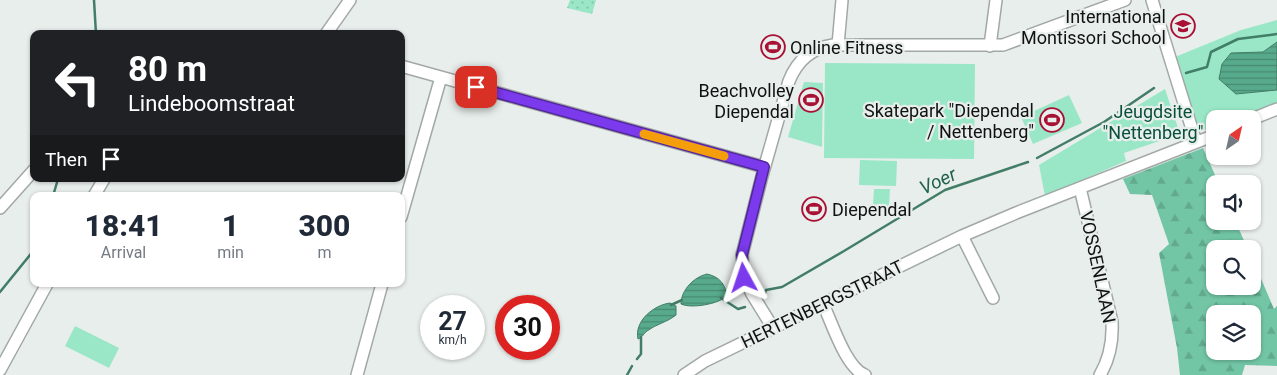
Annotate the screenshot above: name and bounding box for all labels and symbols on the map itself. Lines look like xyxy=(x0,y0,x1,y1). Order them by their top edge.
place label: International Montissori School xyxy=(1021,6,1166,48)
school or university icon: International Montissori School xyxy=(1170,13,1196,39)
sports icon: Online Fitness xyxy=(760,34,786,60)
place label: Online Fitness xyxy=(790,37,903,58)
pin xyxy=(455,66,497,108)
place label: Beachvolley Diependal xyxy=(699,80,794,122)
sports icon: Beachvolley Diependal xyxy=(798,87,824,113)
place label: Skatepark "Diependal / Nettenberg" xyxy=(864,100,1034,142)
park label: Jeugdsite "Nettenberg" xyxy=(1103,101,1203,143)
sports icon: Skatepark "Diependal / Nettenberg" xyxy=(1039,107,1065,133)
north arrow xyxy=(1206,110,1261,165)
water label: Voer xyxy=(916,162,961,199)
sports icon: Diependal xyxy=(801,196,827,222)
place label: Diependal xyxy=(832,199,912,220)
street label: VOSSENLAAN xyxy=(1076,209,1120,325)
position arrow xyxy=(717,251,769,303)
street label: HERTENBERGSTRAAT xyxy=(738,256,907,352)
speed limit sign: 30 xyxy=(495,295,560,360)

